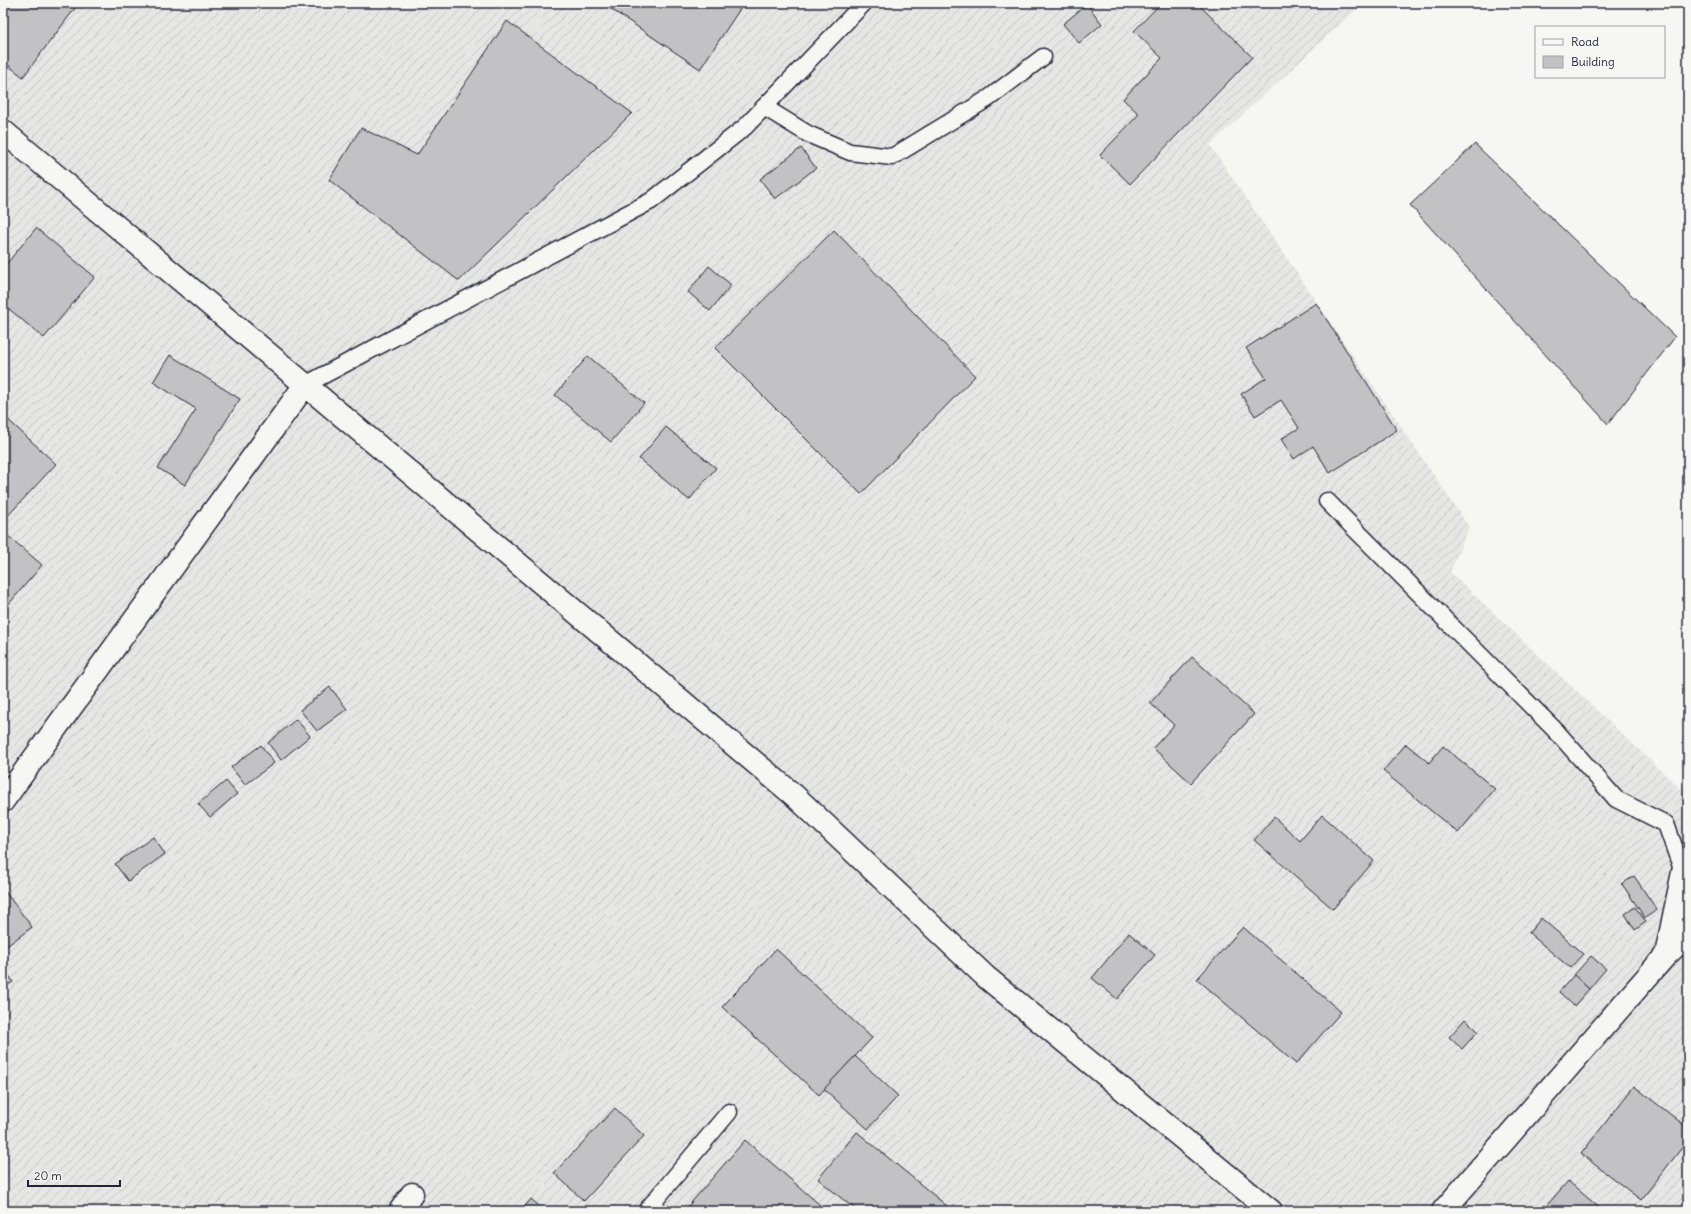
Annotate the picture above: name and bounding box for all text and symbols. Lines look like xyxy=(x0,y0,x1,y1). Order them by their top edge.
legend xyxy=(1535,26,1665,78)
text: Road xyxy=(1571,34,1599,49)
text: Building xyxy=(1571,54,1615,69)
scale bar xyxy=(28,1162,120,1188)
text: 20 m xyxy=(34,1168,62,1183)

